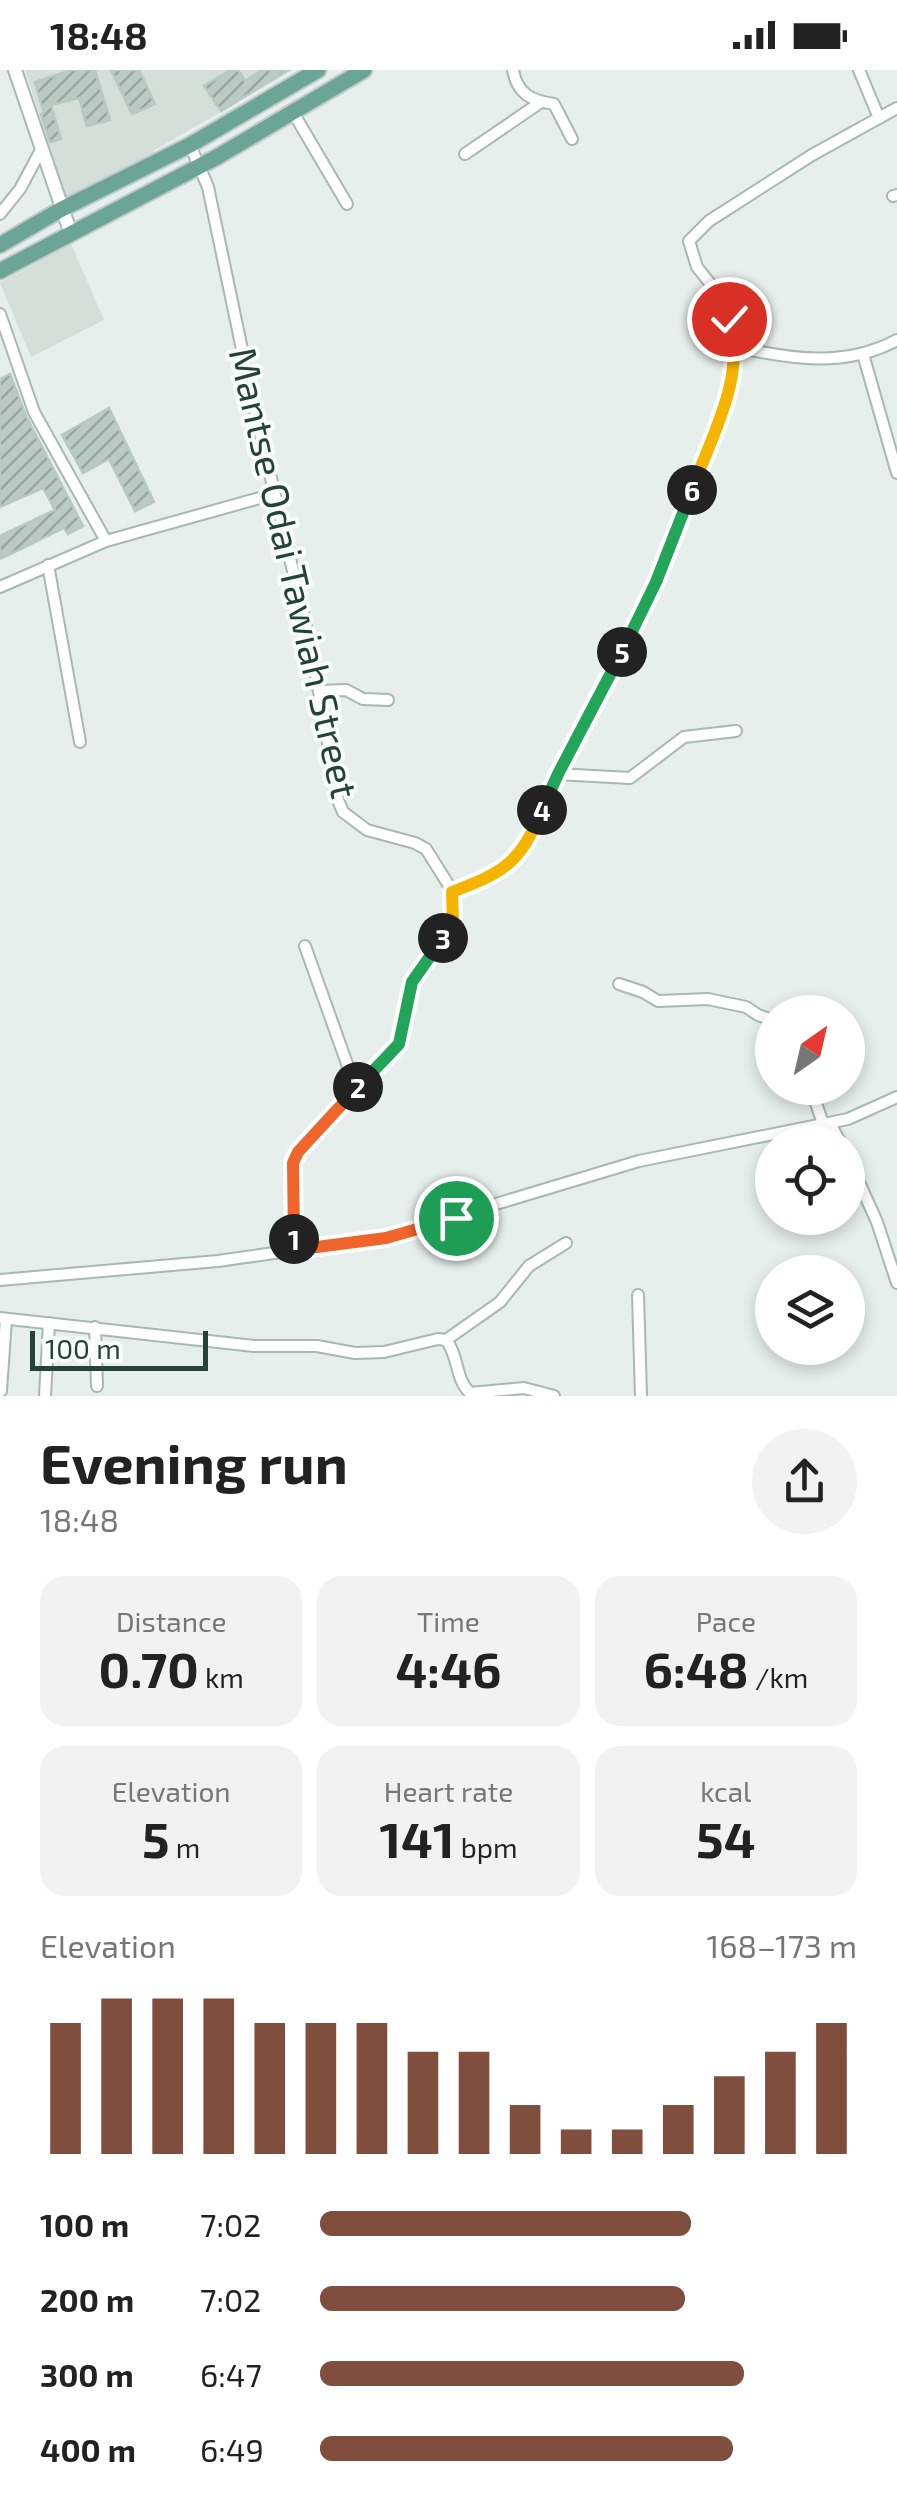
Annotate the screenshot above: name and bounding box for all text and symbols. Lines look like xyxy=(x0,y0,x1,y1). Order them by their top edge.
text: 18:48 xyxy=(50,12,148,58)
pin xyxy=(687,277,772,362)
icon: check xyxy=(702,292,757,347)
street label: Mantse Odai Tawiah Street xyxy=(221,343,369,802)
pin: 6 xyxy=(667,465,717,515)
text: 6 xyxy=(684,473,700,507)
pin: 5 xyxy=(597,627,647,677)
text: 5 xyxy=(614,635,630,669)
pin: 4 xyxy=(517,785,567,835)
text: 4 xyxy=(533,793,551,827)
pin: 3 xyxy=(418,913,468,963)
text: 3 xyxy=(435,921,451,955)
north arrow xyxy=(755,995,865,1105)
map controls xyxy=(755,995,865,1365)
pin: 2 xyxy=(333,1062,383,1112)
text: 2 xyxy=(350,1070,366,1104)
button: locate xyxy=(755,1125,865,1235)
pin xyxy=(414,1176,499,1261)
icon: arrive xyxy=(429,1191,484,1246)
pin: 1 xyxy=(269,1214,319,1264)
text: 1 xyxy=(288,1222,300,1256)
button: layers xyxy=(755,1255,865,1365)
scale bar xyxy=(30,1326,208,1370)
text: 100 m xyxy=(45,1331,121,1365)
text: Evening run xyxy=(40,1429,348,1495)
button: share xyxy=(752,1429,857,1534)
text: 18:48 xyxy=(40,1500,119,1538)
text: Distance xyxy=(116,1604,226,1638)
text: Time xyxy=(417,1604,480,1638)
text: Pace xyxy=(696,1604,756,1638)
text: 0.70 xyxy=(99,1638,199,1698)
text: 4:46 xyxy=(395,1638,502,1698)
text: 6:48 xyxy=(643,1638,749,1698)
text: km xyxy=(199,1660,244,1694)
text: /km xyxy=(749,1660,808,1694)
text: Elevation xyxy=(112,1774,231,1808)
text: Heart rate xyxy=(384,1774,513,1808)
text: kcal xyxy=(700,1774,751,1808)
text: 5 xyxy=(142,1808,170,1868)
text: 141 xyxy=(379,1808,455,1868)
text: 54 xyxy=(696,1808,756,1868)
text: m xyxy=(170,1830,200,1864)
text: bpm xyxy=(455,1830,518,1864)
text: Elevation xyxy=(40,1926,176,1964)
text: 168–173 m xyxy=(707,1926,857,1964)
text: 100 m xyxy=(40,2205,129,2243)
text: 7:02 xyxy=(200,2205,261,2243)
text: 200 m xyxy=(40,2280,134,2318)
text: 7:02 xyxy=(200,2280,261,2318)
text: 300 m xyxy=(40,2355,134,2393)
text: 6:47 xyxy=(200,2355,262,2393)
text: 400 m xyxy=(40,2430,136,2468)
text: 6:49 xyxy=(200,2430,264,2468)

